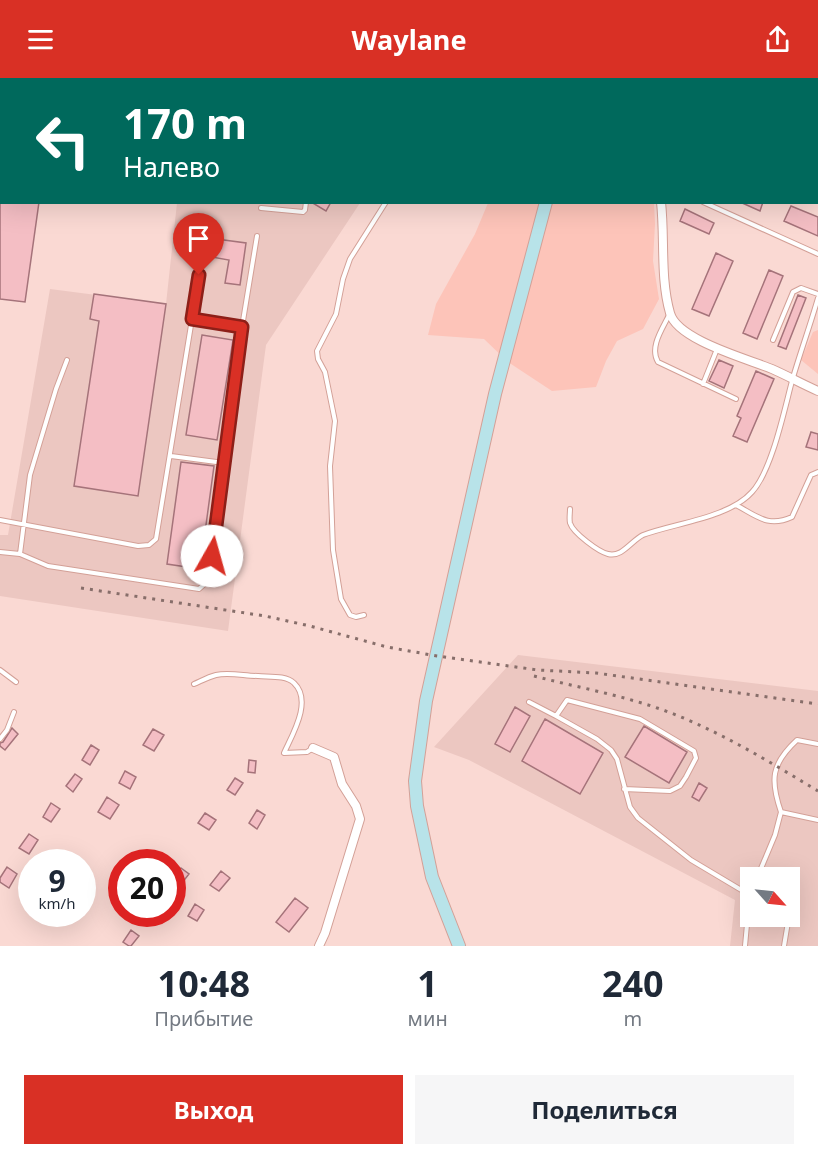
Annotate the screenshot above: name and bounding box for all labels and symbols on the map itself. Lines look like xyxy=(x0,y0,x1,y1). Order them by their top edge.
pin xyxy=(173,213,224,275)
position arrow xyxy=(180,524,244,588)
speed limit sign: 20 xyxy=(108,849,186,927)
north arrow xyxy=(740,867,800,927)

